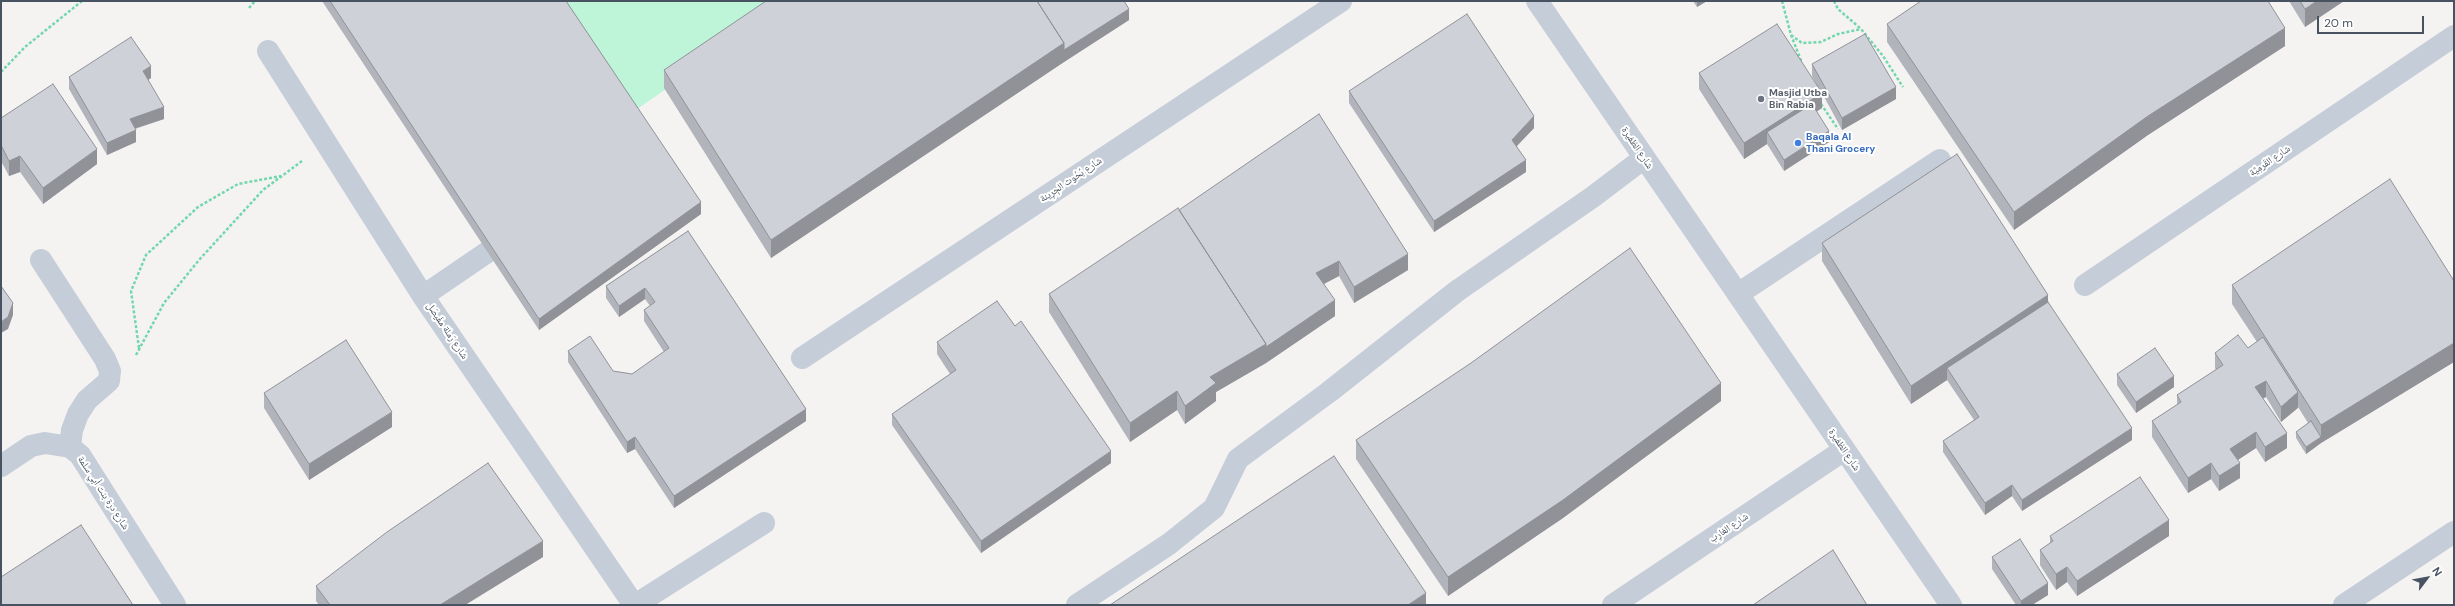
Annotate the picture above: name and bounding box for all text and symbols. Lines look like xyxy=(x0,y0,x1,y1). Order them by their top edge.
scale bar xyxy=(2319,8,2426,34)
text: 20 m xyxy=(2324,15,2353,31)
place label: Masjid Utba Bin Rabia xyxy=(1769,87,1827,110)
marker: Masjid Utba Bin Rabia xyxy=(1756,94,1766,104)
street label: شارع الظفيرة xyxy=(1619,125,1655,171)
place label: Baqala Al Thani Grocery xyxy=(1806,131,1875,154)
marker: Baqala Al Thani Grocery xyxy=(1793,138,1803,148)
street label: شارع القَرمِيَّة xyxy=(2247,143,2293,179)
street label: شارع بُحُوث الجِرِينة xyxy=(1038,155,1104,205)
street label: شارع رَملة مفَيصَل xyxy=(424,301,470,361)
street label: شارع الظفيرة xyxy=(1826,427,1862,473)
street label: شارع درة بنت أبي سلمة xyxy=(75,454,131,532)
street label: شارع الغارِب xyxy=(1707,511,1751,545)
north arrow xyxy=(2407,558,2447,598)
text: N xyxy=(2429,565,2445,579)

